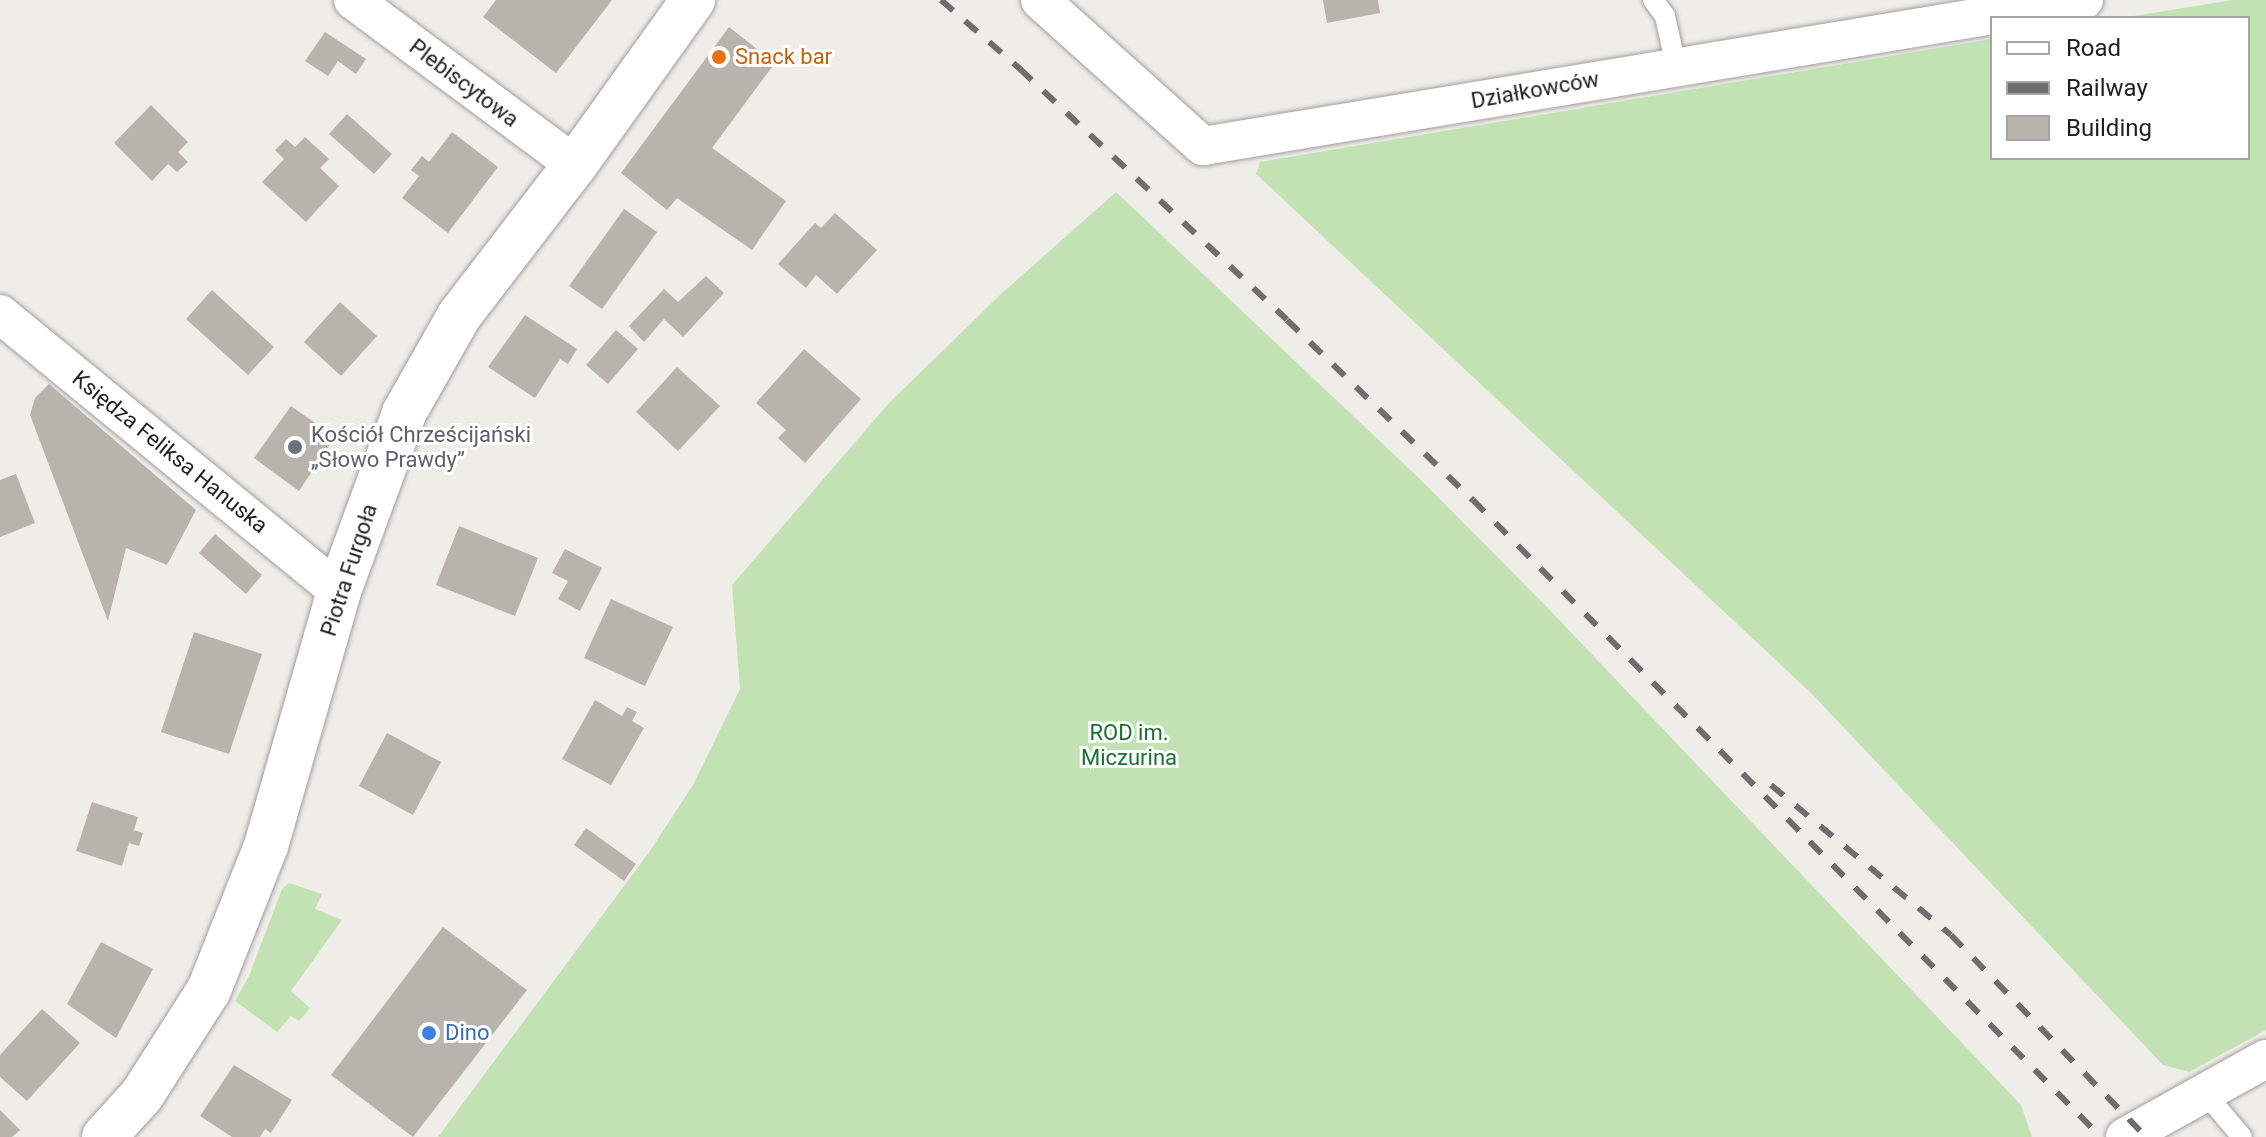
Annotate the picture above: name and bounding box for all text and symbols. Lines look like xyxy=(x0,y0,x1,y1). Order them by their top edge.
legend xyxy=(1990,16,2250,160)
street label: Plebiscytowa xyxy=(404,33,524,133)
text: Road xyxy=(2066,34,2121,62)
place label: Snack bar xyxy=(735,44,832,70)
marker: Snack bar xyxy=(710,48,728,66)
street label: Działkowców xyxy=(1469,66,1601,114)
text: Railway xyxy=(2066,74,2148,102)
text: Building xyxy=(2066,114,2152,142)
street label: Księdza Feliksa Hanuska xyxy=(67,365,273,539)
place label: Kościół Chrześcijański „Słowo Prawdy” xyxy=(311,421,531,472)
marker: Kościół Chrześcijański „Słowo Prawdy” xyxy=(286,438,304,456)
street label: Piotra Furgoła xyxy=(315,501,383,639)
park label: ROD im. Miczurina xyxy=(1081,719,1177,770)
place label: Dino xyxy=(445,1020,489,1046)
marker: Dino xyxy=(420,1024,438,1042)

